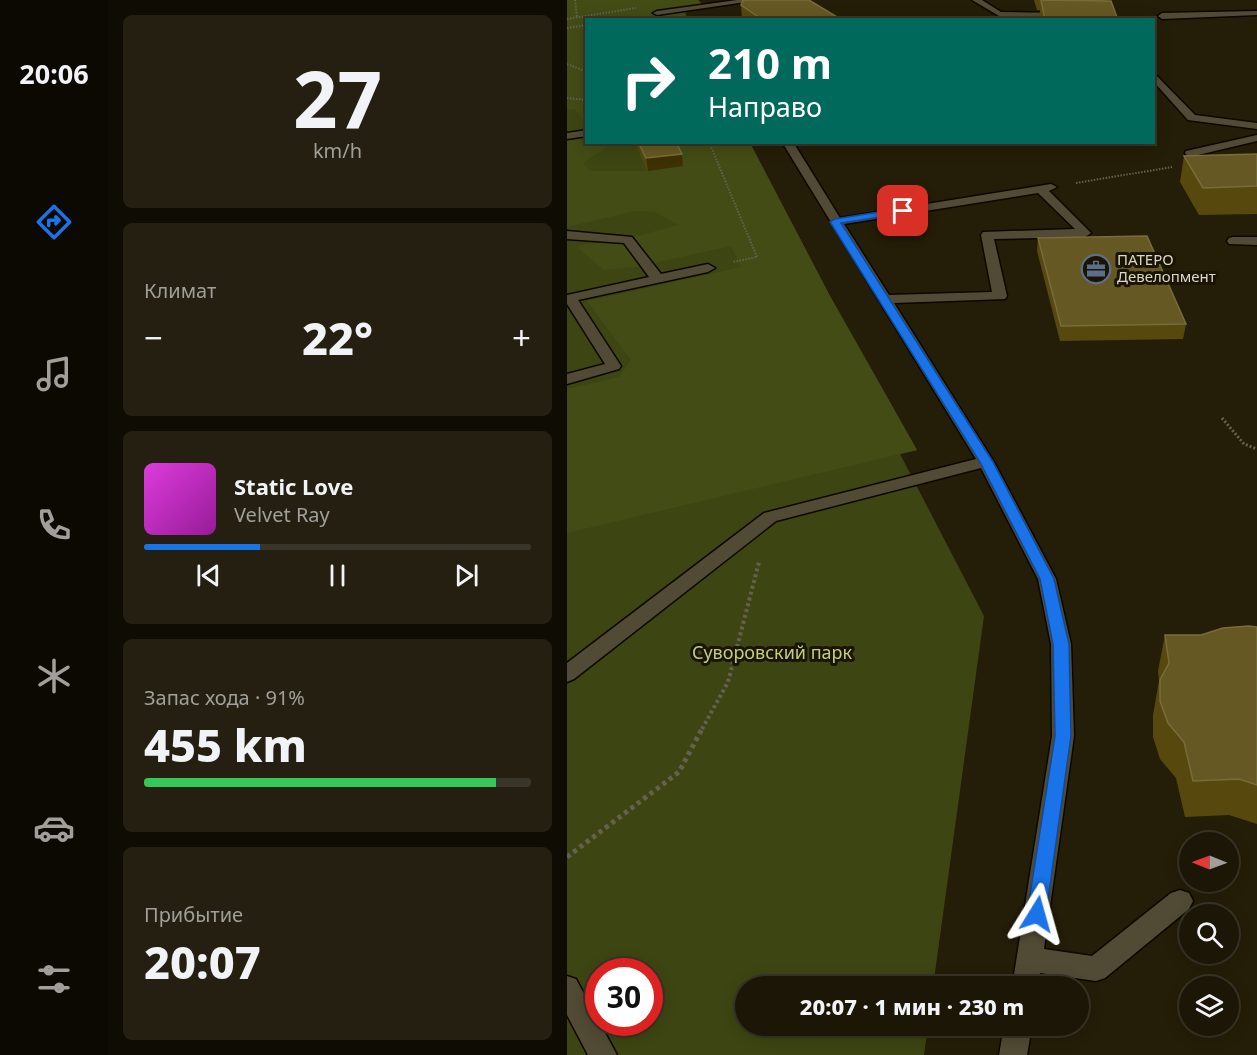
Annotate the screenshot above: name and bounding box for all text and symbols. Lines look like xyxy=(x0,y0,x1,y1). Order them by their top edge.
text: 210 m xyxy=(708,34,832,91)
icon: right xyxy=(609,42,687,120)
text: 27 xyxy=(293,45,382,151)
text: 20:06 xyxy=(19,55,89,92)
text: Направо xyxy=(708,88,822,125)
text: km/h xyxy=(313,137,362,164)
pin xyxy=(877,185,928,236)
icon: arrive xyxy=(886,194,919,227)
icon: directions xyxy=(33,201,75,243)
place label: ПАТЕРО Девелопмент xyxy=(1117,249,1216,286)
office icon: ПАТЕРО Девелопмент xyxy=(1080,253,1112,285)
text: Климат xyxy=(144,277,216,304)
text: 22° xyxy=(302,307,373,368)
text: − xyxy=(144,315,163,360)
text: + xyxy=(512,315,531,360)
icon: music xyxy=(33,353,75,395)
text: Static Love xyxy=(234,471,353,501)
text: Velvet Ray xyxy=(234,501,330,528)
icon: phone xyxy=(33,504,75,546)
icon: previous xyxy=(192,559,225,592)
icon: pause xyxy=(321,559,354,592)
icon: next xyxy=(450,559,483,592)
park label: Суворовский парк xyxy=(692,640,853,664)
icon: climate xyxy=(33,655,75,697)
text: Запас хода · 91% xyxy=(144,684,305,711)
text: 455 km xyxy=(144,714,307,775)
icon: car xyxy=(33,807,75,849)
north arrow xyxy=(1179,832,1239,892)
map controls xyxy=(1179,832,1239,1036)
position arrow xyxy=(1005,882,1069,946)
text: Прибытие xyxy=(144,901,243,928)
button: search xyxy=(1179,904,1239,964)
text: 20:07 xyxy=(144,931,261,992)
icon: filters xyxy=(33,958,75,1000)
speed limit sign: 30 xyxy=(585,958,663,1036)
button: layers xyxy=(1179,976,1239,1036)
text: 20:07 · 1 мин · 230 m xyxy=(800,991,1024,1021)

